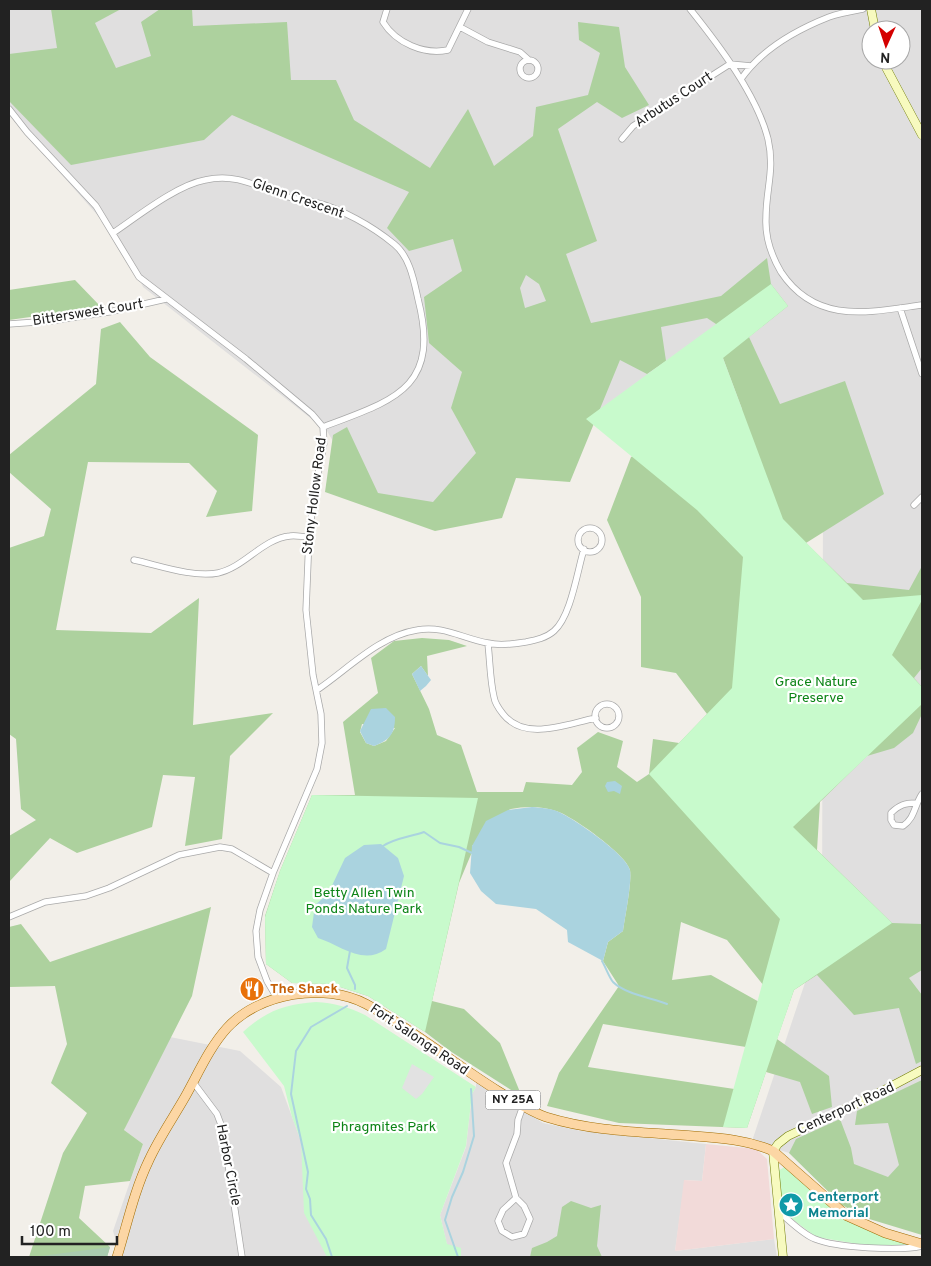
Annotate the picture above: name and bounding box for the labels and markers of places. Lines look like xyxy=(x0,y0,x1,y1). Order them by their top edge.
restaurant icon: The Shack xyxy=(239,976,265,1002)
place label: The Shack xyxy=(270,981,338,998)
place label: Centerport Memorial xyxy=(808,1189,879,1222)
place icon: Centerport Memorial xyxy=(778,1192,804,1218)

